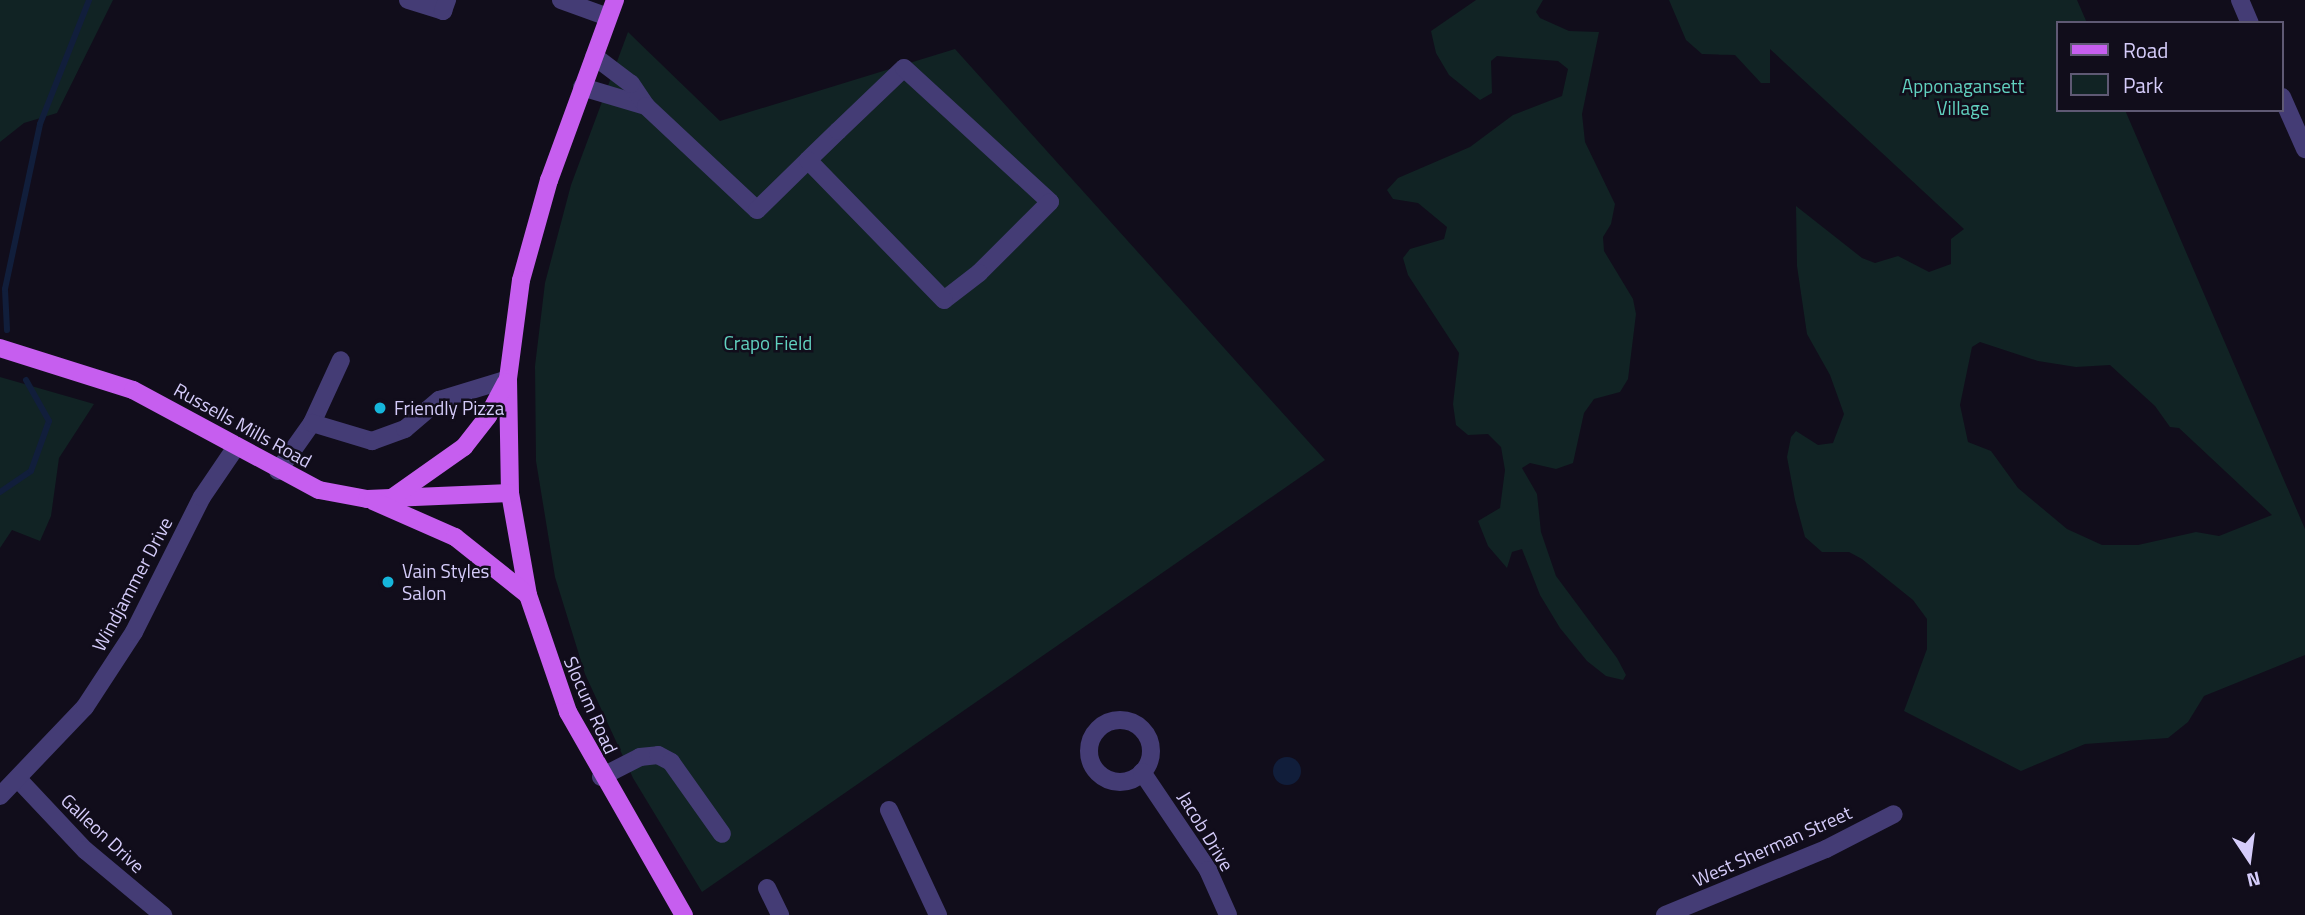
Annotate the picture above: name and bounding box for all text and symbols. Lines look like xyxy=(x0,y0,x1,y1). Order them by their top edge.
legend xyxy=(2056,21,2284,112)
text: Road xyxy=(2123,34,2168,66)
text: Park xyxy=(2123,69,2163,101)
park label: Apponagansett Village xyxy=(1902,75,2024,119)
park label: Crapo Field xyxy=(724,332,812,354)
street label: Russells Mills Road xyxy=(170,378,316,472)
place label: Friendly Pizza xyxy=(394,397,504,419)
marker: Friendly Pizza xyxy=(372,400,388,416)
street label: Windjammer Drive xyxy=(87,513,177,655)
place label: Vain Styles Salon xyxy=(402,560,489,604)
marker: Vain Styles Salon xyxy=(380,574,396,590)
street label: Slocum Road xyxy=(559,653,623,757)
street label: Jacob Drive xyxy=(1173,787,1239,875)
street label: Galleon Drive xyxy=(57,789,149,877)
street label: West Sherman Street xyxy=(1689,801,1855,891)
north arrow xyxy=(2214,824,2284,894)
text: N xyxy=(2244,864,2264,896)

